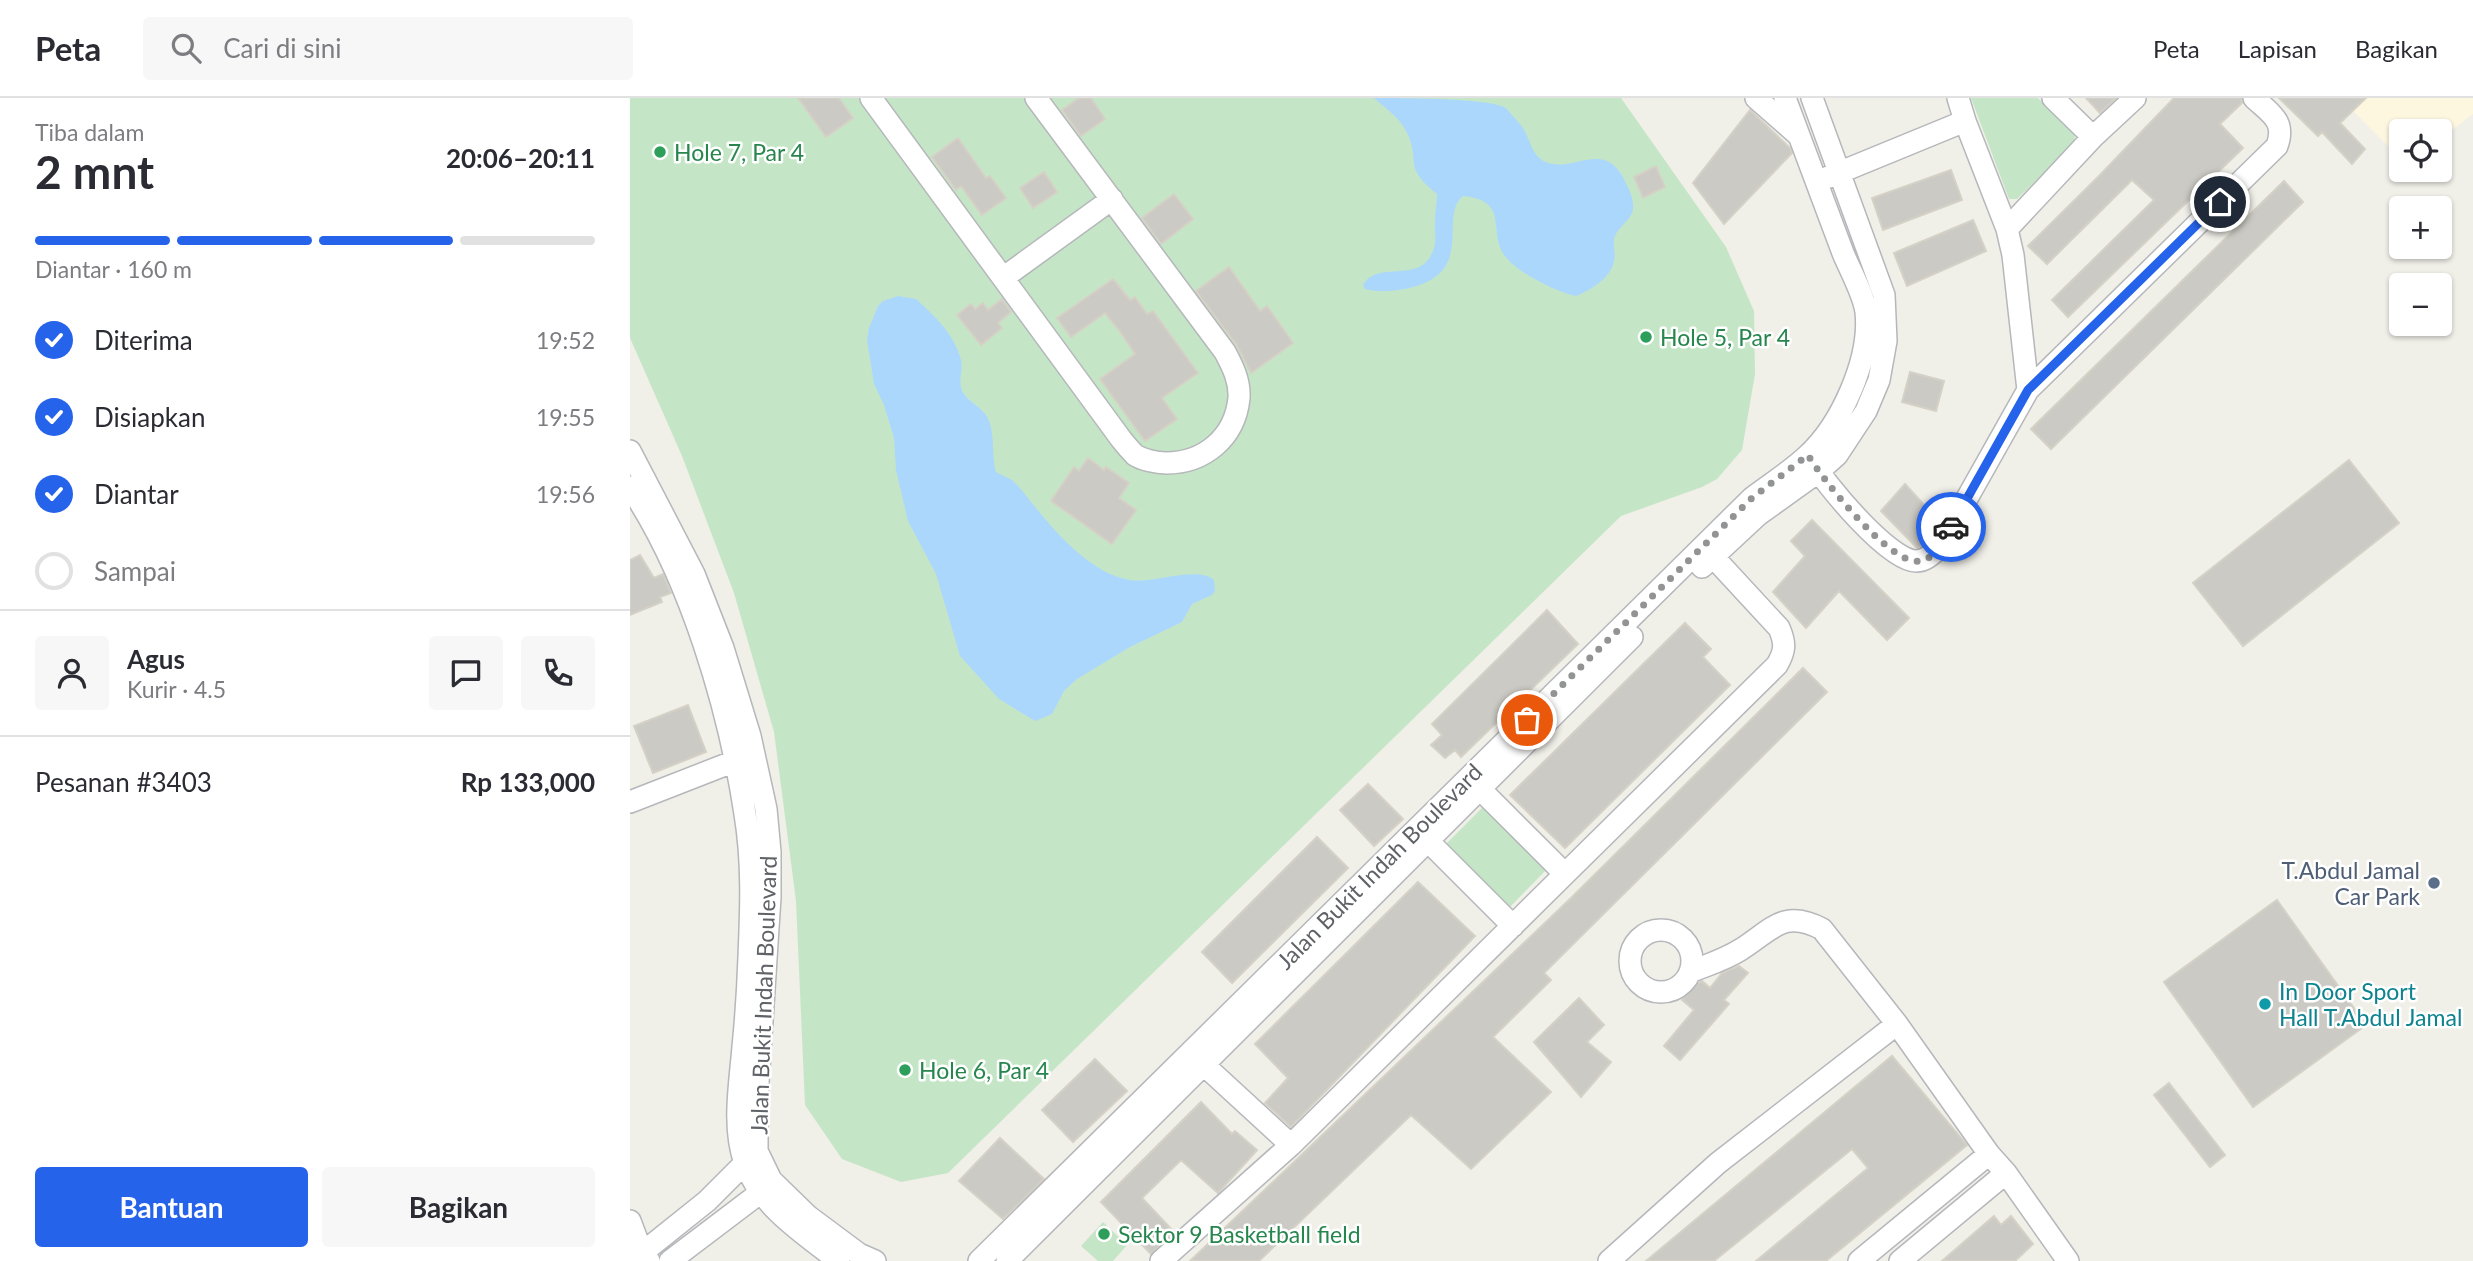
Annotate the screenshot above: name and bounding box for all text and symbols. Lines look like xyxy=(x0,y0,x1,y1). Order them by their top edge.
search box xyxy=(143,17,633,80)
text: Peta xyxy=(35,28,101,68)
icon: search xyxy=(167,29,205,67)
text: Cari di sini xyxy=(223,32,342,64)
text: Peta xyxy=(2153,34,2200,63)
text: Lapisan xyxy=(2238,34,2317,63)
text: Bagikan xyxy=(2355,34,2438,63)
text: Tiba dalam xyxy=(35,118,144,146)
map controls xyxy=(2389,119,2452,336)
button: locate xyxy=(2389,119,2452,182)
place label: Hole 7, Par 4 xyxy=(674,138,804,166)
text: 20:06–20:11 xyxy=(446,142,595,174)
text: 2 mnt xyxy=(35,144,154,199)
marker: Hole 7, Par 4 xyxy=(652,144,668,160)
pin xyxy=(2190,172,2250,232)
icon: home xyxy=(2201,183,2239,221)
button: + xyxy=(2389,196,2452,259)
text: Diantar · 160 m xyxy=(35,255,192,283)
button: − xyxy=(2389,273,2452,336)
icon: check xyxy=(35,321,73,359)
place label: Hole 5, Par 4 xyxy=(1660,323,1790,351)
text: Diterima xyxy=(94,324,193,356)
text: 19:52 xyxy=(536,326,595,354)
marker: Hole 5, Par 4 xyxy=(1638,329,1654,345)
icon: check xyxy=(35,398,73,436)
text: Disiapkan xyxy=(94,401,205,433)
text: 19:55 xyxy=(536,403,595,431)
icon: check xyxy=(35,475,73,513)
text: Diantar xyxy=(94,478,179,510)
text: 19:56 xyxy=(536,480,595,508)
courier xyxy=(1916,492,1986,562)
icon: car xyxy=(1932,508,1970,546)
text: Sampai xyxy=(94,555,176,587)
button: person xyxy=(35,636,109,710)
button: chat xyxy=(429,636,503,710)
button: phone xyxy=(521,636,595,710)
text: Agus xyxy=(127,643,185,675)
text: Kurir · 4.5 xyxy=(127,675,226,703)
pin xyxy=(1497,690,1557,750)
icon: bag xyxy=(1508,701,1546,739)
street label: Jalan Bukit Indah Boulevard xyxy=(1270,757,1488,975)
text: Pesanan #3403 xyxy=(35,766,212,798)
text: Rp 133,000 xyxy=(461,766,595,798)
street label: Jalan Bukit Indah Boulevard xyxy=(744,855,782,1135)
place label: T.Abdul Jamal Car Park xyxy=(2281,856,2420,910)
marker: T.Abdul Jamal Car Park xyxy=(2426,875,2442,891)
place label: In Door Sport Hall T.Abdul Jamal xyxy=(2279,977,2462,1031)
marker: In Door Sport Hall T.Abdul Jamal xyxy=(2257,996,2273,1012)
place label: Hole 6, Par 4 xyxy=(919,1056,1049,1084)
marker: Hole 6, Par 4 xyxy=(897,1062,913,1078)
button: Bantuan xyxy=(35,1167,308,1247)
button: Bagikan xyxy=(322,1167,595,1247)
place label: Sektor 9 Basketball field xyxy=(1118,1220,1361,1248)
marker: Sektor 9 Basketball field xyxy=(1096,1226,1112,1242)

